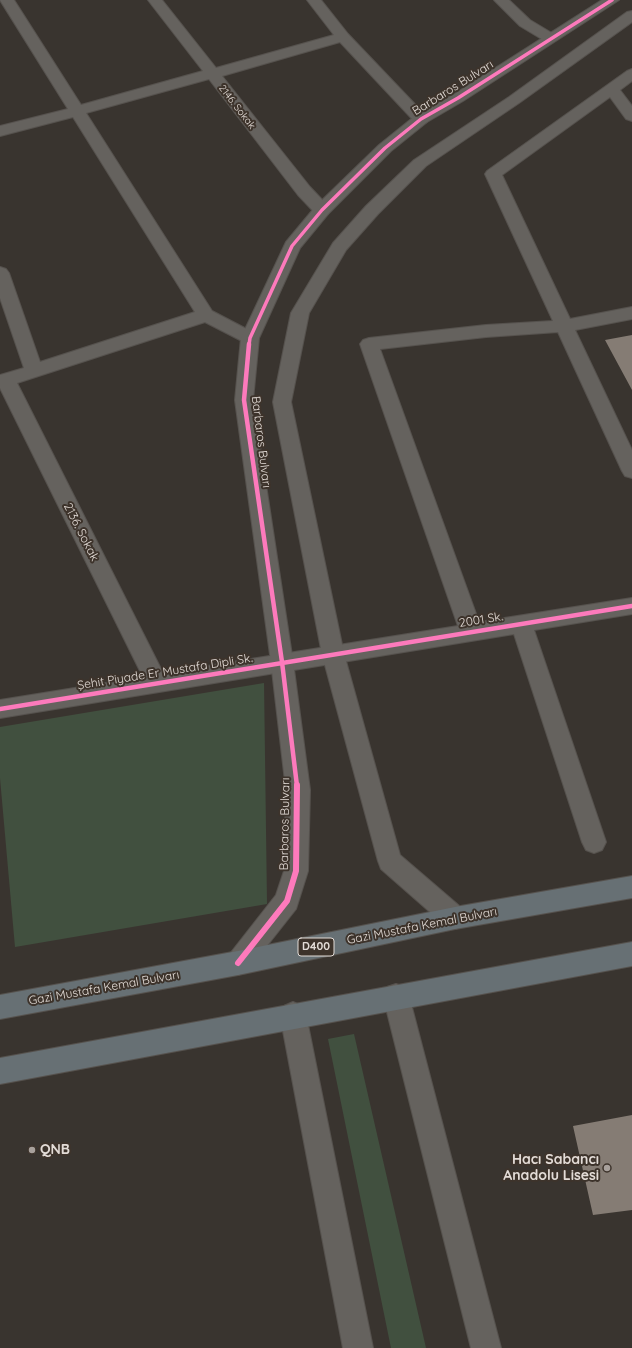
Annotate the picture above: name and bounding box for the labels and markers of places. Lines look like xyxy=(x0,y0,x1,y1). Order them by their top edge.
place label: QNB xyxy=(40,1142,70,1158)
marker: QNB xyxy=(27,1145,37,1155)
place label: Hacı Sabancı Anadolu Lisesi xyxy=(503,1152,599,1184)
marker: Hacı Sabancı Anadolu Lisesi xyxy=(602,1163,612,1173)

